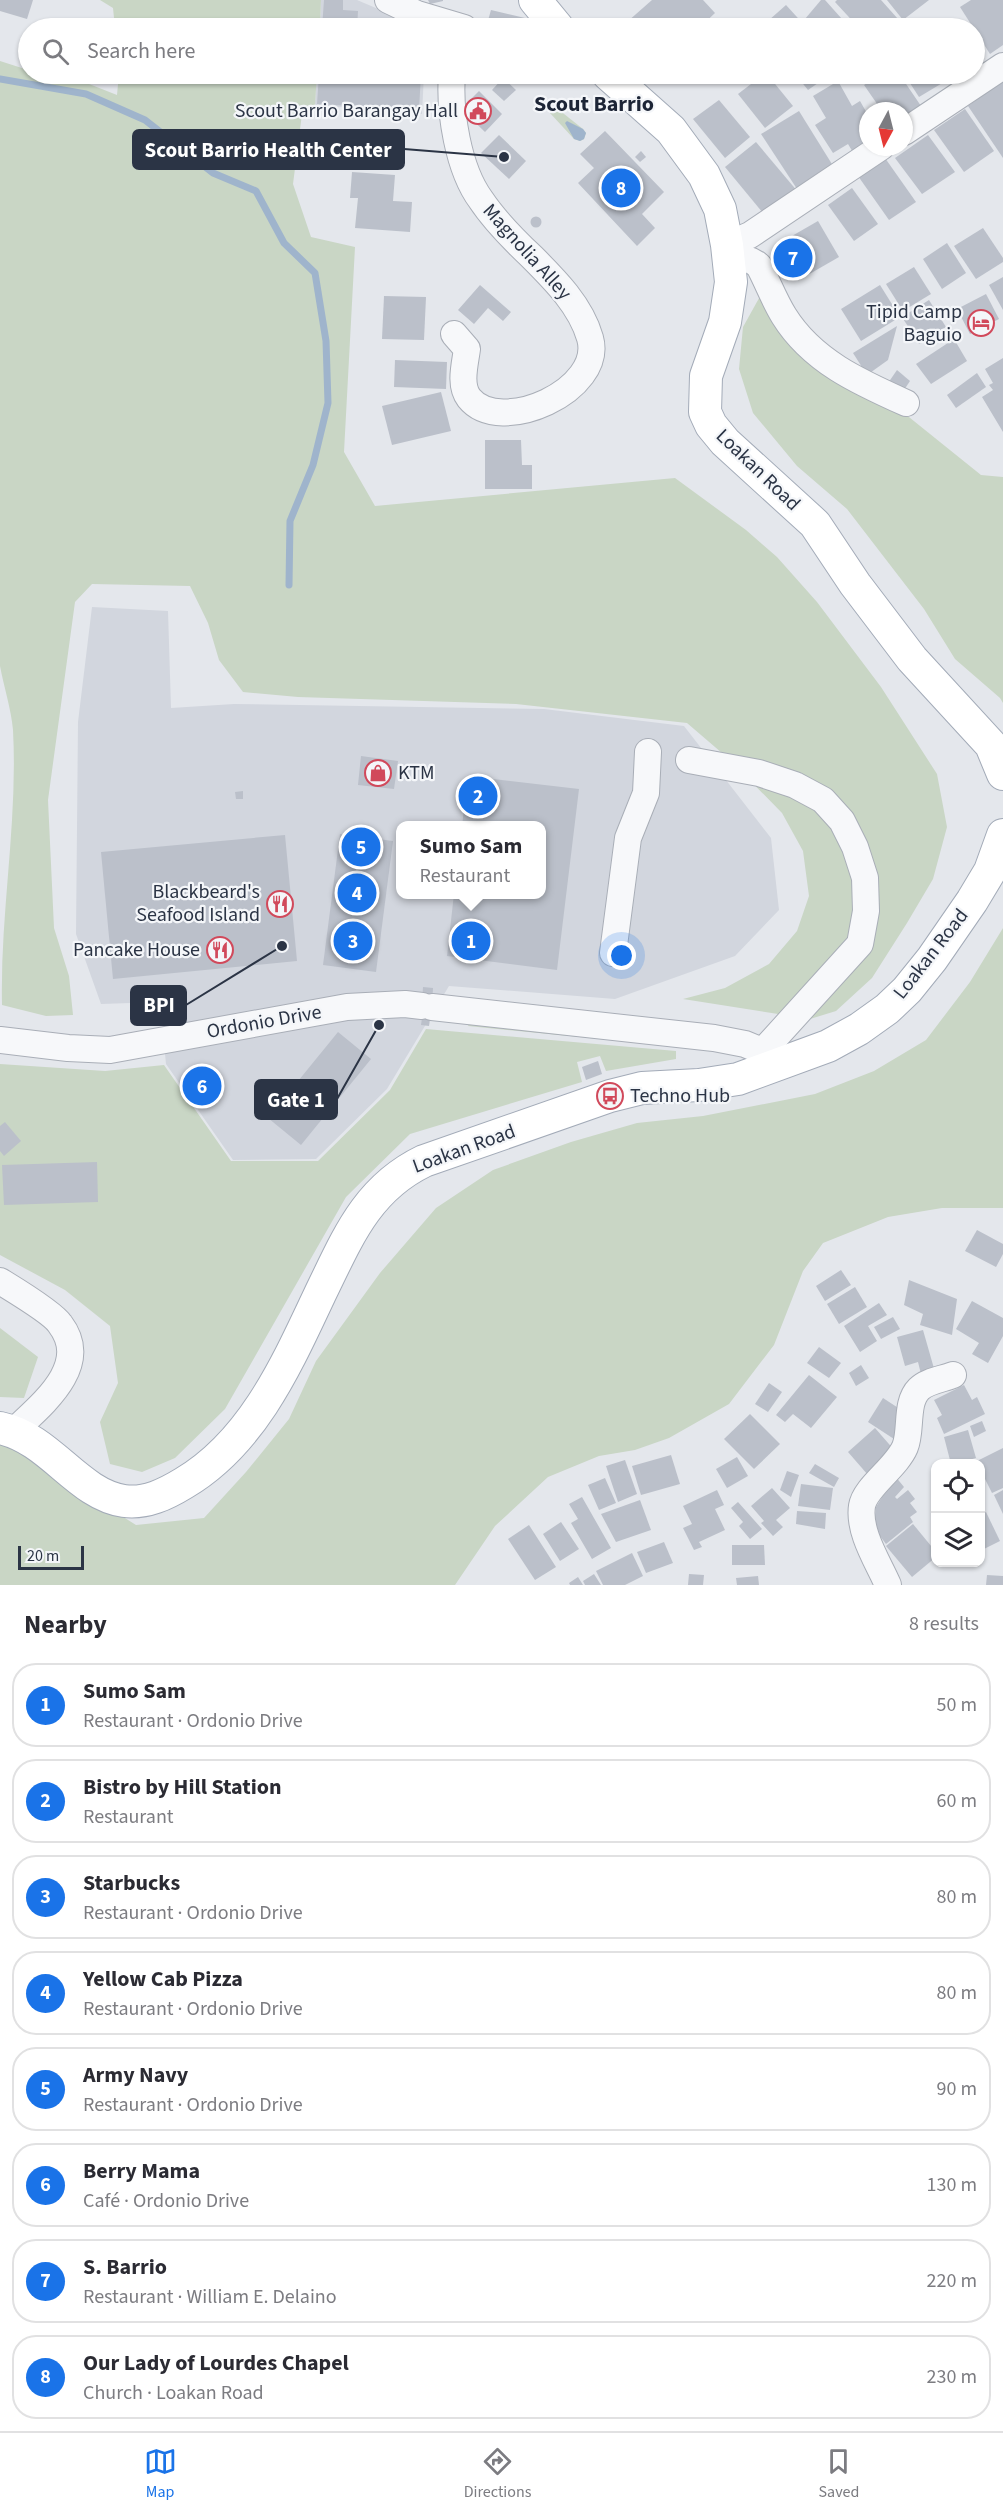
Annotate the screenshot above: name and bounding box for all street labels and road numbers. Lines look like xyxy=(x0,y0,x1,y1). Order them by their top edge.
street label: Magnolia Alley xyxy=(476,198,578,307)
street label: Loakan Road xyxy=(710,422,806,518)
street label: Loakan Road xyxy=(887,903,975,1005)
street label: Ordonio Drive xyxy=(204,998,324,1046)
street label: Loakan Road xyxy=(409,1117,519,1181)

